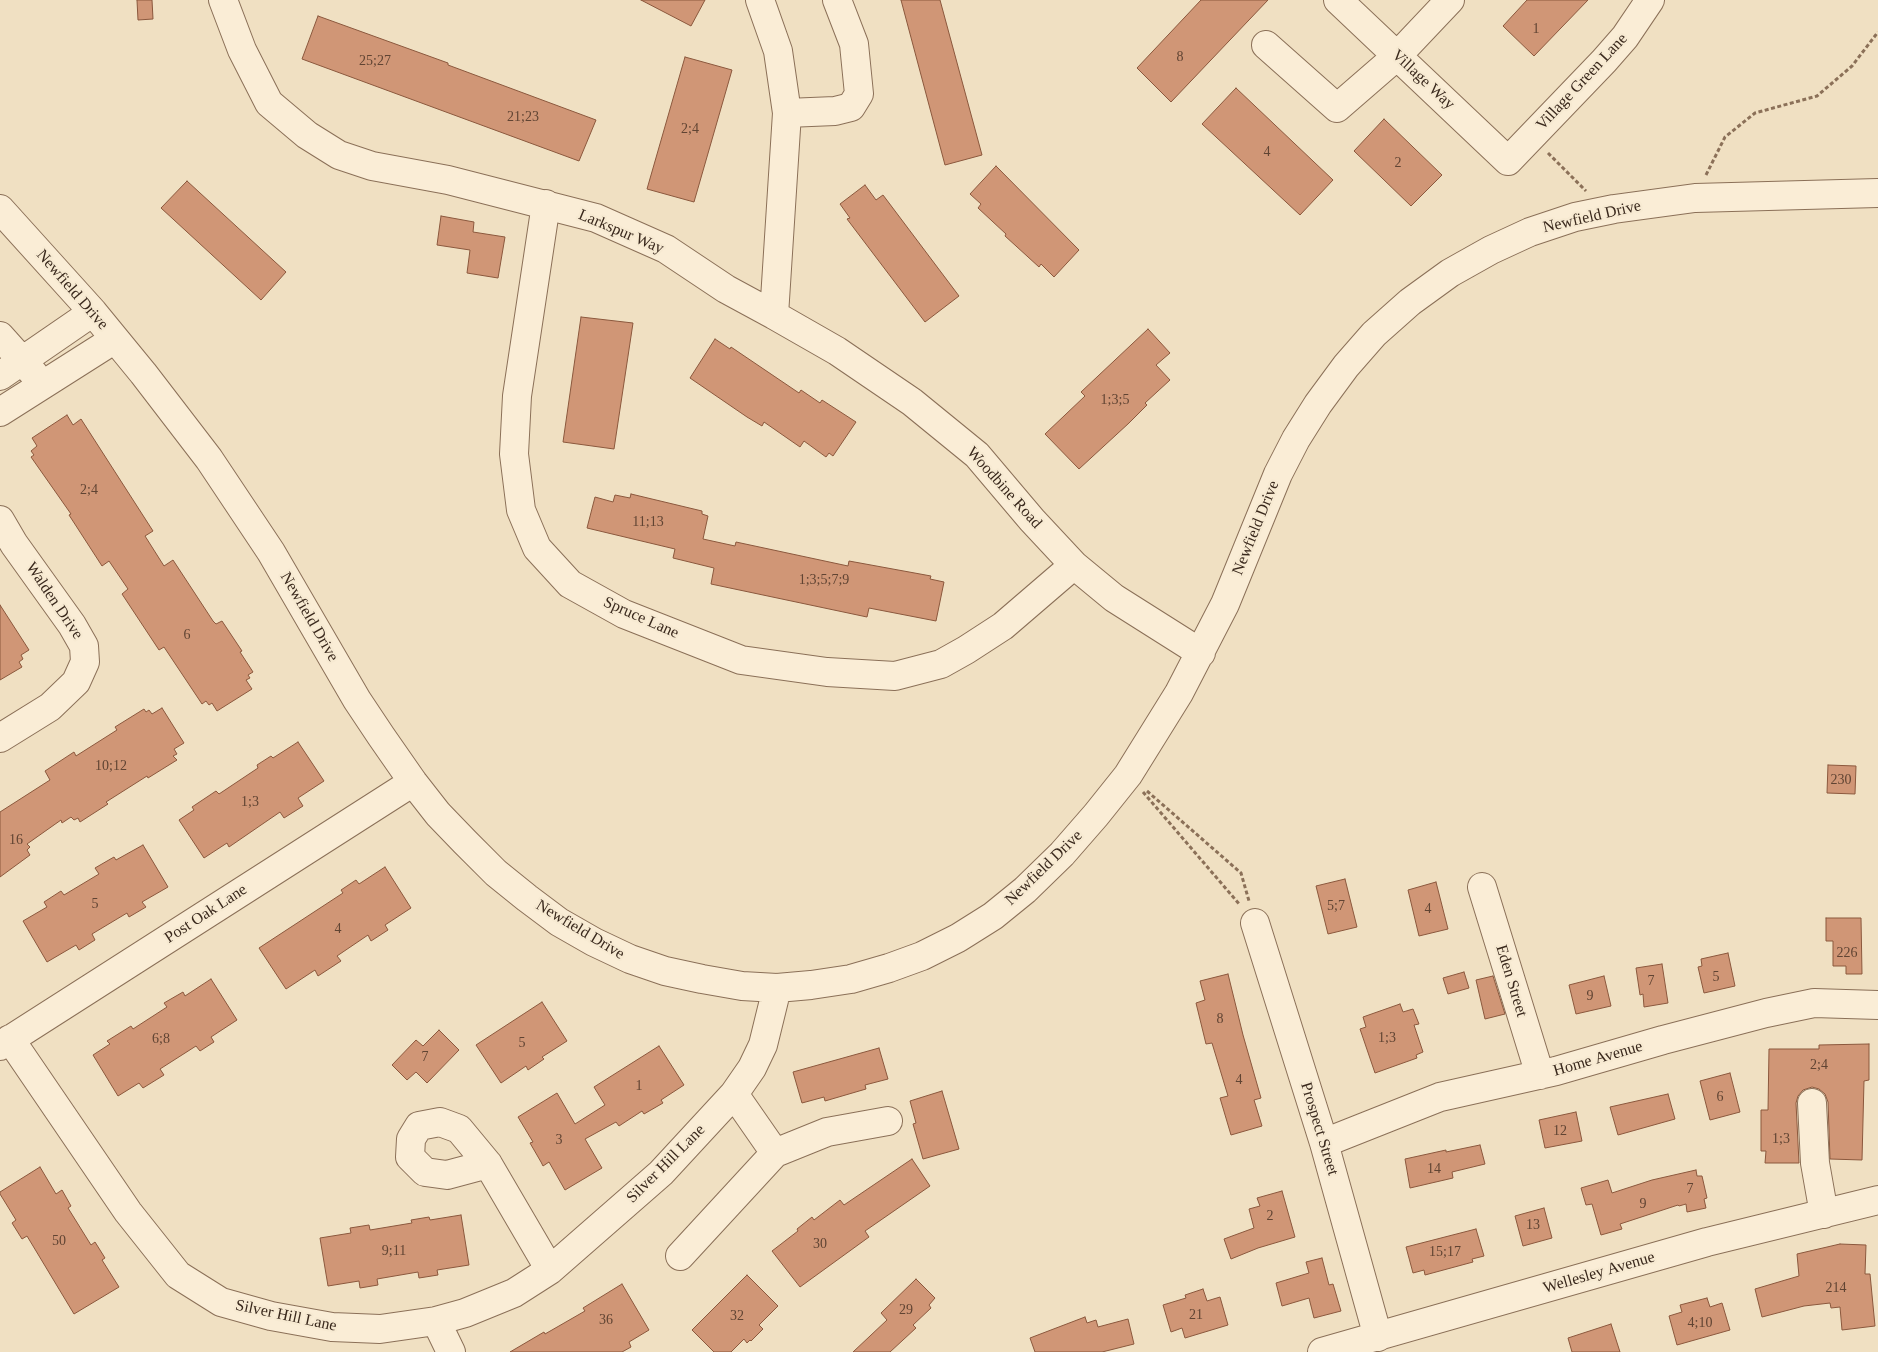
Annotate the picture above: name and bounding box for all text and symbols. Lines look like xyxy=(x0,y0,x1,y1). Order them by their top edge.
house number: 1 xyxy=(1532,21,1540,37)
street label: Village Green Lane xyxy=(1532,30,1632,134)
street label: Village Way xyxy=(1388,46,1458,114)
house number: 8 xyxy=(1176,49,1184,65)
house number: 25;27 xyxy=(359,53,391,69)
house number: 21;23 xyxy=(507,109,539,125)
house number: 2;4 xyxy=(681,121,699,137)
house number: 4 xyxy=(1264,144,1270,160)
house number: 2 xyxy=(1395,155,1402,171)
street label: Newfield Drive xyxy=(1541,196,1643,238)
street label: Larkspur Way xyxy=(576,205,666,259)
street label: Newfield Drive xyxy=(32,246,112,334)
house number: 1;3;5 xyxy=(1101,392,1129,408)
street label: Woodbine Road xyxy=(962,443,1046,533)
street label: Newfield Drive xyxy=(1228,478,1284,578)
house number: 2;4 xyxy=(80,482,98,498)
house number: 11;13 xyxy=(632,514,664,530)
street label: Walden Drive xyxy=(21,559,87,643)
street label: Newfield Drive xyxy=(276,569,342,665)
house number: 1;3;5;7;9 xyxy=(799,572,849,588)
street label: Spruce Lane xyxy=(600,593,682,643)
house number: 6 xyxy=(183,627,190,643)
house number: 10;12 xyxy=(95,758,127,774)
house number: 230 xyxy=(1830,772,1852,788)
house number: 1;3 xyxy=(241,794,259,810)
street label: Newfield Drive xyxy=(1001,826,1087,910)
house number: 16 xyxy=(9,832,23,848)
street label: Post Oak Lane xyxy=(161,880,251,948)
house number: 5 xyxy=(92,896,98,912)
street label: Newfield Drive xyxy=(532,896,628,964)
house number: 5;7 xyxy=(1327,898,1345,914)
house number: 4 xyxy=(1425,901,1432,917)
house number: 4 xyxy=(334,921,342,937)
street label: Eden Street xyxy=(1491,943,1531,1019)
house number: 226 xyxy=(1836,945,1858,961)
house number: 5 xyxy=(1712,969,1720,985)
house number: 7 xyxy=(1648,973,1654,989)
house number: 9 xyxy=(1586,988,1594,1004)
house number: 8 xyxy=(1216,1011,1224,1027)
house number: 1;3 xyxy=(1378,1030,1396,1046)
house number: 6;8 xyxy=(152,1031,170,1047)
house number: 5 xyxy=(518,1035,526,1051)
street label: Home Avenue xyxy=(1551,1037,1645,1081)
house number: 7 xyxy=(422,1049,428,1065)
house number: 2;4 xyxy=(1810,1057,1828,1073)
house number: 4 xyxy=(1236,1072,1242,1088)
house number: 1 xyxy=(636,1078,642,1094)
street label: Prospect Street xyxy=(1296,1080,1342,1178)
house number: 6 xyxy=(1716,1089,1724,1105)
street label: Silver Hill Lane xyxy=(623,1121,709,1207)
house number: 12 xyxy=(1553,1123,1567,1139)
house number: 1;3 xyxy=(1772,1131,1790,1147)
house number: 3 xyxy=(556,1132,562,1148)
house number: 14 xyxy=(1427,1161,1441,1177)
house number: 7 xyxy=(1686,1181,1694,1197)
house number: 9 xyxy=(1640,1196,1646,1212)
house number: 2 xyxy=(1266,1208,1274,1224)
house number: 13 xyxy=(1526,1217,1540,1233)
house number: 50 xyxy=(52,1233,66,1249)
house number: 30 xyxy=(813,1236,827,1252)
house number: 9;11 xyxy=(382,1243,406,1259)
house number: 15;17 xyxy=(1429,1244,1461,1260)
street label: Wellesley Avenue xyxy=(1541,1248,1657,1298)
house number: 214 xyxy=(1825,1280,1846,1296)
street label: Silver Hill Lane xyxy=(234,1296,338,1336)
house number: 29 xyxy=(899,1302,913,1318)
house number: 21 xyxy=(1189,1307,1203,1323)
house number: 32 xyxy=(730,1308,744,1324)
house number: 36 xyxy=(599,1312,613,1328)
house number: 4;10 xyxy=(1688,1315,1712,1331)

